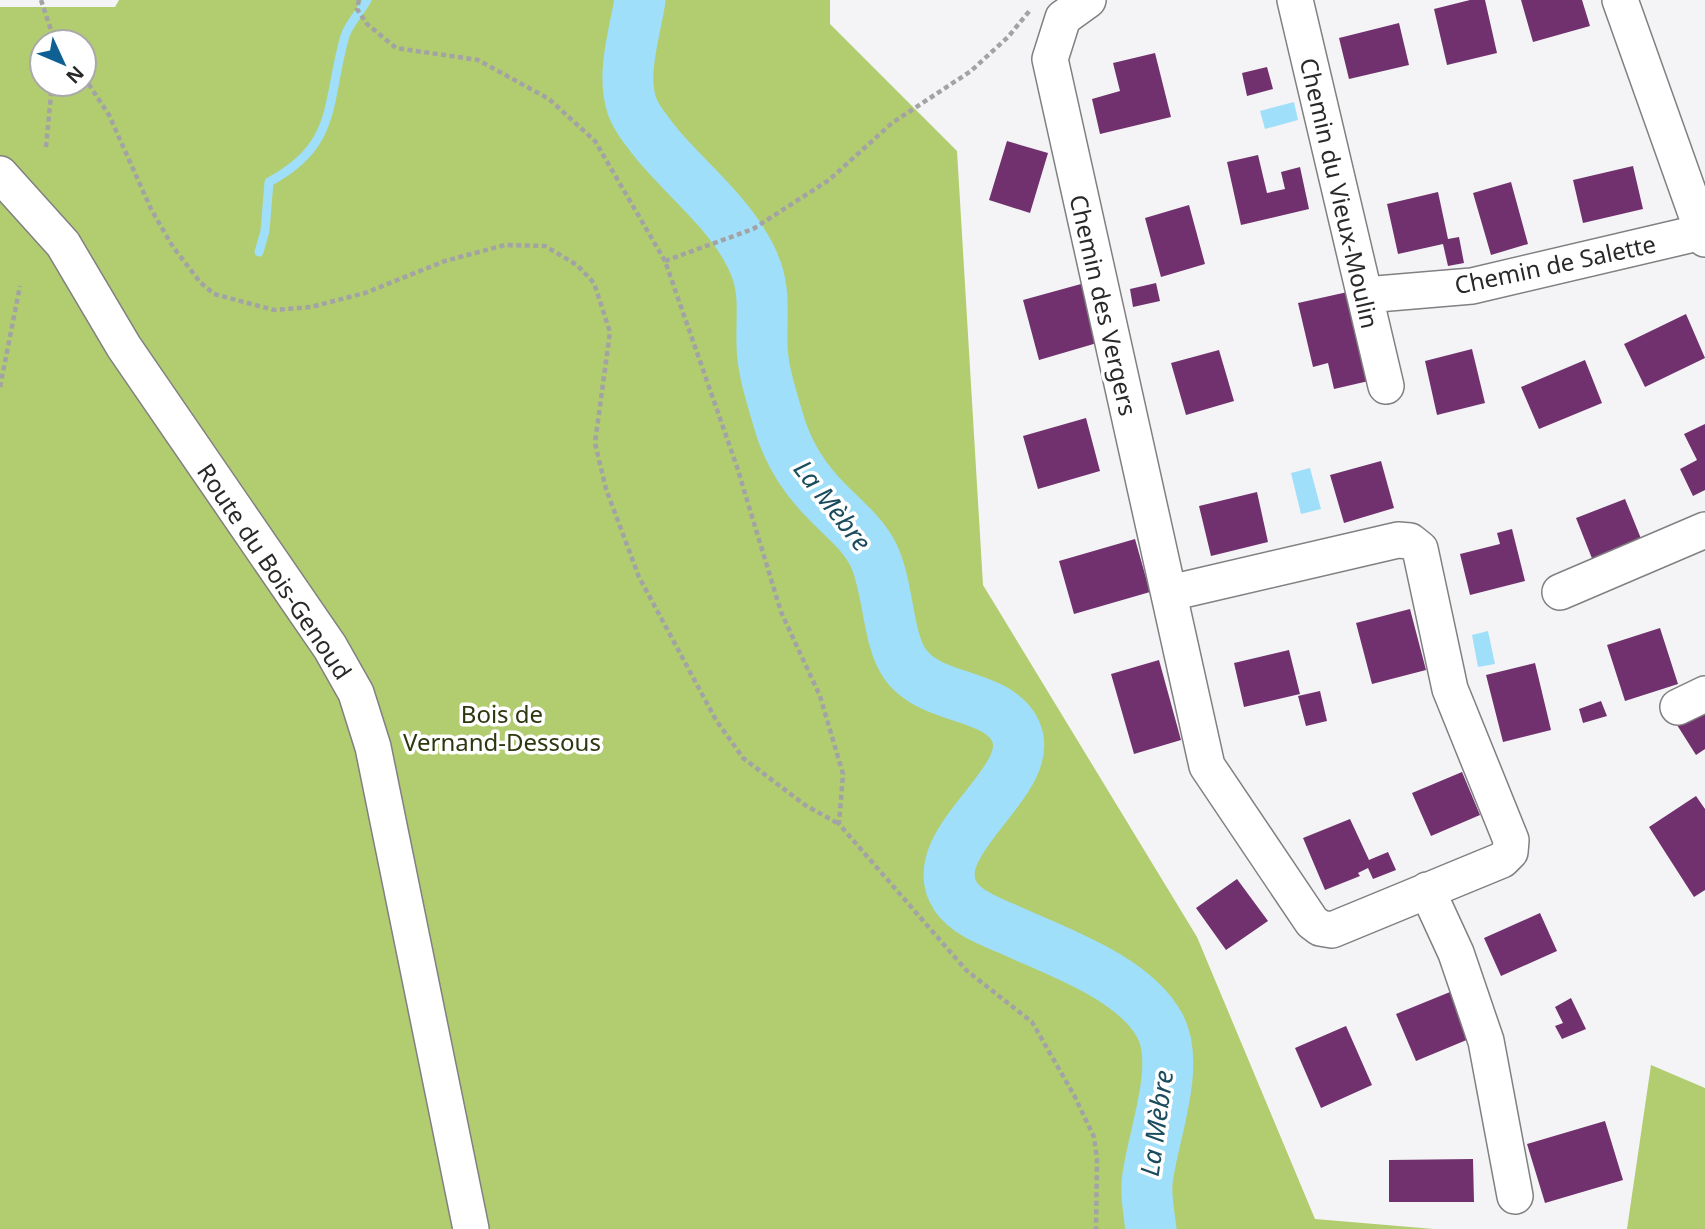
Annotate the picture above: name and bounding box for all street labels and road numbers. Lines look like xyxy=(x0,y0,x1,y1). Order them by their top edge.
street label: Chemin du Vieux-Moulin xyxy=(1293,54,1387,332)
street label: Chemin des Vergers xyxy=(1062,191,1146,419)
street label: Chemin de Salette xyxy=(1451,227,1659,301)
street label: Route du Bois-Genoud xyxy=(190,456,360,686)

